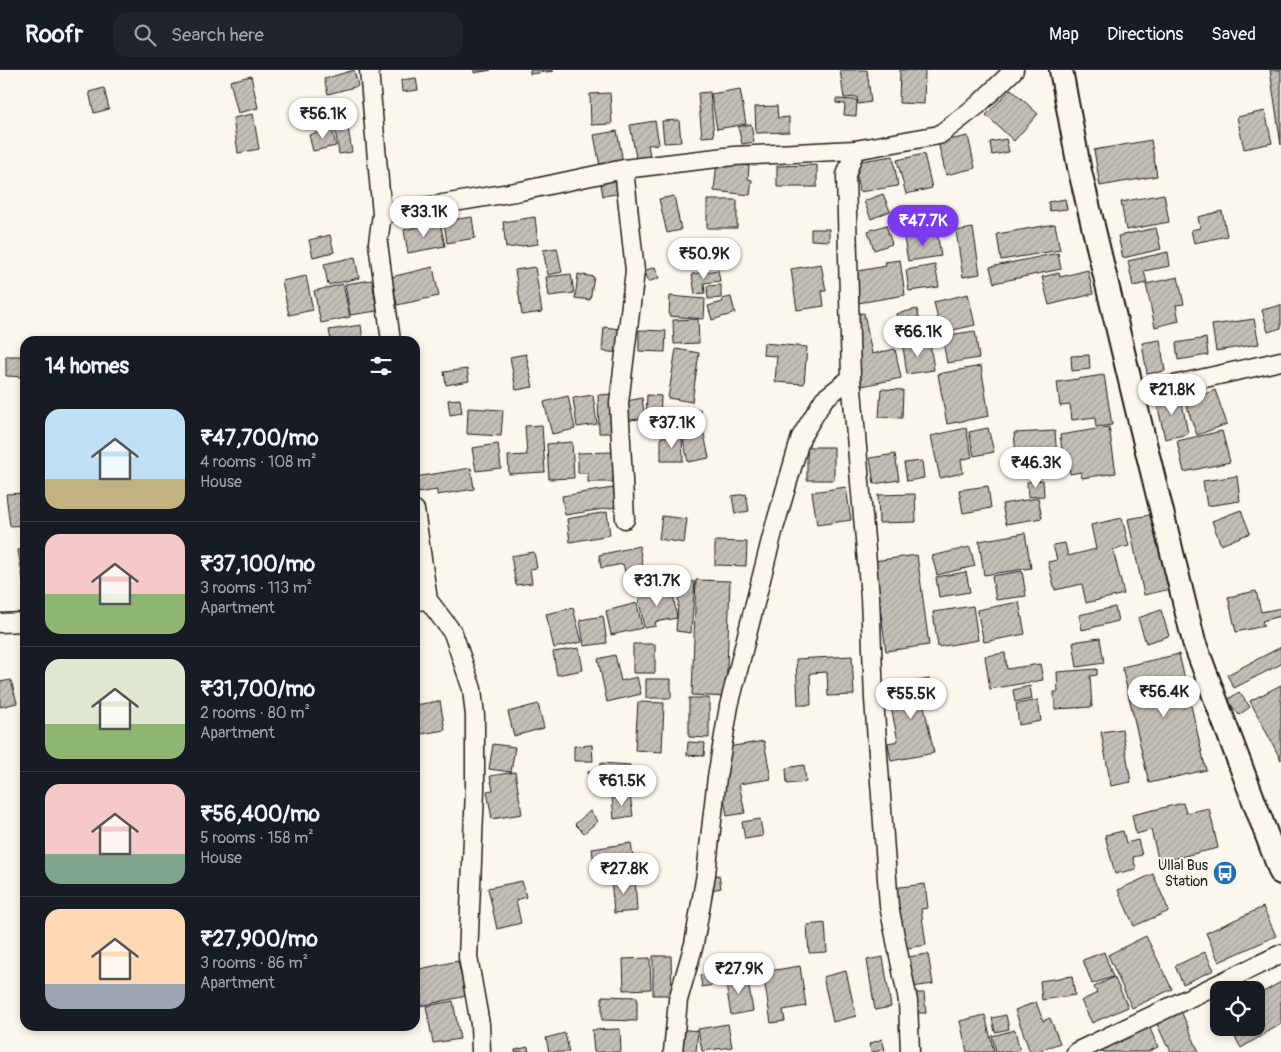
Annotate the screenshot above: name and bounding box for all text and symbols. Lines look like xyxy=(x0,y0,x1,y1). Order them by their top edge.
search box xyxy=(113,12,463,57)
text: Roofr xyxy=(25,20,83,49)
icon: search xyxy=(131,21,159,49)
text: Search here xyxy=(171,23,264,47)
text: Map xyxy=(1049,23,1079,46)
text: Directions xyxy=(1107,23,1183,46)
text: Saved xyxy=(1211,23,1256,46)
pin: ₹56.1K xyxy=(282,98,364,140)
text: ₹56.1K xyxy=(300,104,347,124)
pin: ₹33.1K xyxy=(383,196,465,238)
text: ₹33.1K xyxy=(401,202,447,222)
pin: ₹47.7K xyxy=(882,204,964,247)
text: ₹47.7K xyxy=(899,211,947,231)
pin: ₹50.9K xyxy=(663,238,745,280)
text: ₹50.9K xyxy=(679,244,729,264)
pin: ₹66.1K xyxy=(877,316,959,358)
text: ₹66.1K xyxy=(894,322,942,342)
icon: filters xyxy=(367,352,395,380)
text: 14 homes xyxy=(45,353,129,380)
pin: ₹21.8K xyxy=(1131,374,1213,416)
text: ₹21.8K xyxy=(1149,380,1195,400)
pin: ₹37.1K xyxy=(631,406,713,449)
text: ₹37.1K xyxy=(649,413,695,433)
text: ₹47,700/mo xyxy=(200,425,318,452)
icon: home xyxy=(85,429,145,489)
pin: ₹46.3K xyxy=(995,446,1077,489)
text: 4 rooms · 108 m² xyxy=(200,452,317,472)
text: ₹46.3K xyxy=(1011,453,1061,473)
text: House xyxy=(200,472,242,492)
text: ₹37,100/mo xyxy=(200,551,315,578)
icon: home xyxy=(85,554,145,614)
pin: ₹31.7K xyxy=(616,564,698,607)
text: ₹31.7K xyxy=(634,571,680,591)
text: 3 rooms · 113 m² xyxy=(200,578,312,598)
text: Apartment xyxy=(200,598,275,618)
text: ₹31,700/mo xyxy=(200,676,315,703)
pin: ₹56.4K xyxy=(1123,676,1205,718)
pin: ₹55.5K xyxy=(870,678,952,720)
icon: home xyxy=(85,679,145,739)
text: ₹56.4K xyxy=(1139,682,1189,702)
text: ₹55.5K xyxy=(887,684,935,704)
text: 2 rooms · 80 m² xyxy=(200,703,310,723)
text: Apartment xyxy=(200,723,275,743)
pin: ₹61.5K xyxy=(581,764,663,807)
text: ₹61.5K xyxy=(599,771,646,791)
text: ₹56,400/mo xyxy=(200,801,320,828)
icon: home xyxy=(85,804,145,864)
text: 5 rooms · 158 m² xyxy=(200,828,314,848)
text: House xyxy=(200,848,242,868)
pin: ₹27.8K xyxy=(583,852,665,895)
place label: Ullal Bus Station xyxy=(1158,857,1209,890)
text: ₹27.8K xyxy=(600,859,648,879)
bus stop icon: Ullal Bus Station xyxy=(1212,860,1238,886)
text: ₹27,900/mo xyxy=(200,926,318,953)
icon: home xyxy=(85,929,145,989)
pin: ₹27.9K xyxy=(698,952,780,995)
text: 3 rooms · 86 m² xyxy=(200,953,308,973)
text: ₹27.9K xyxy=(715,959,763,979)
text: Apartment xyxy=(200,973,275,993)
map controls xyxy=(1210,981,1265,1036)
button: locate xyxy=(1210,981,1265,1036)

